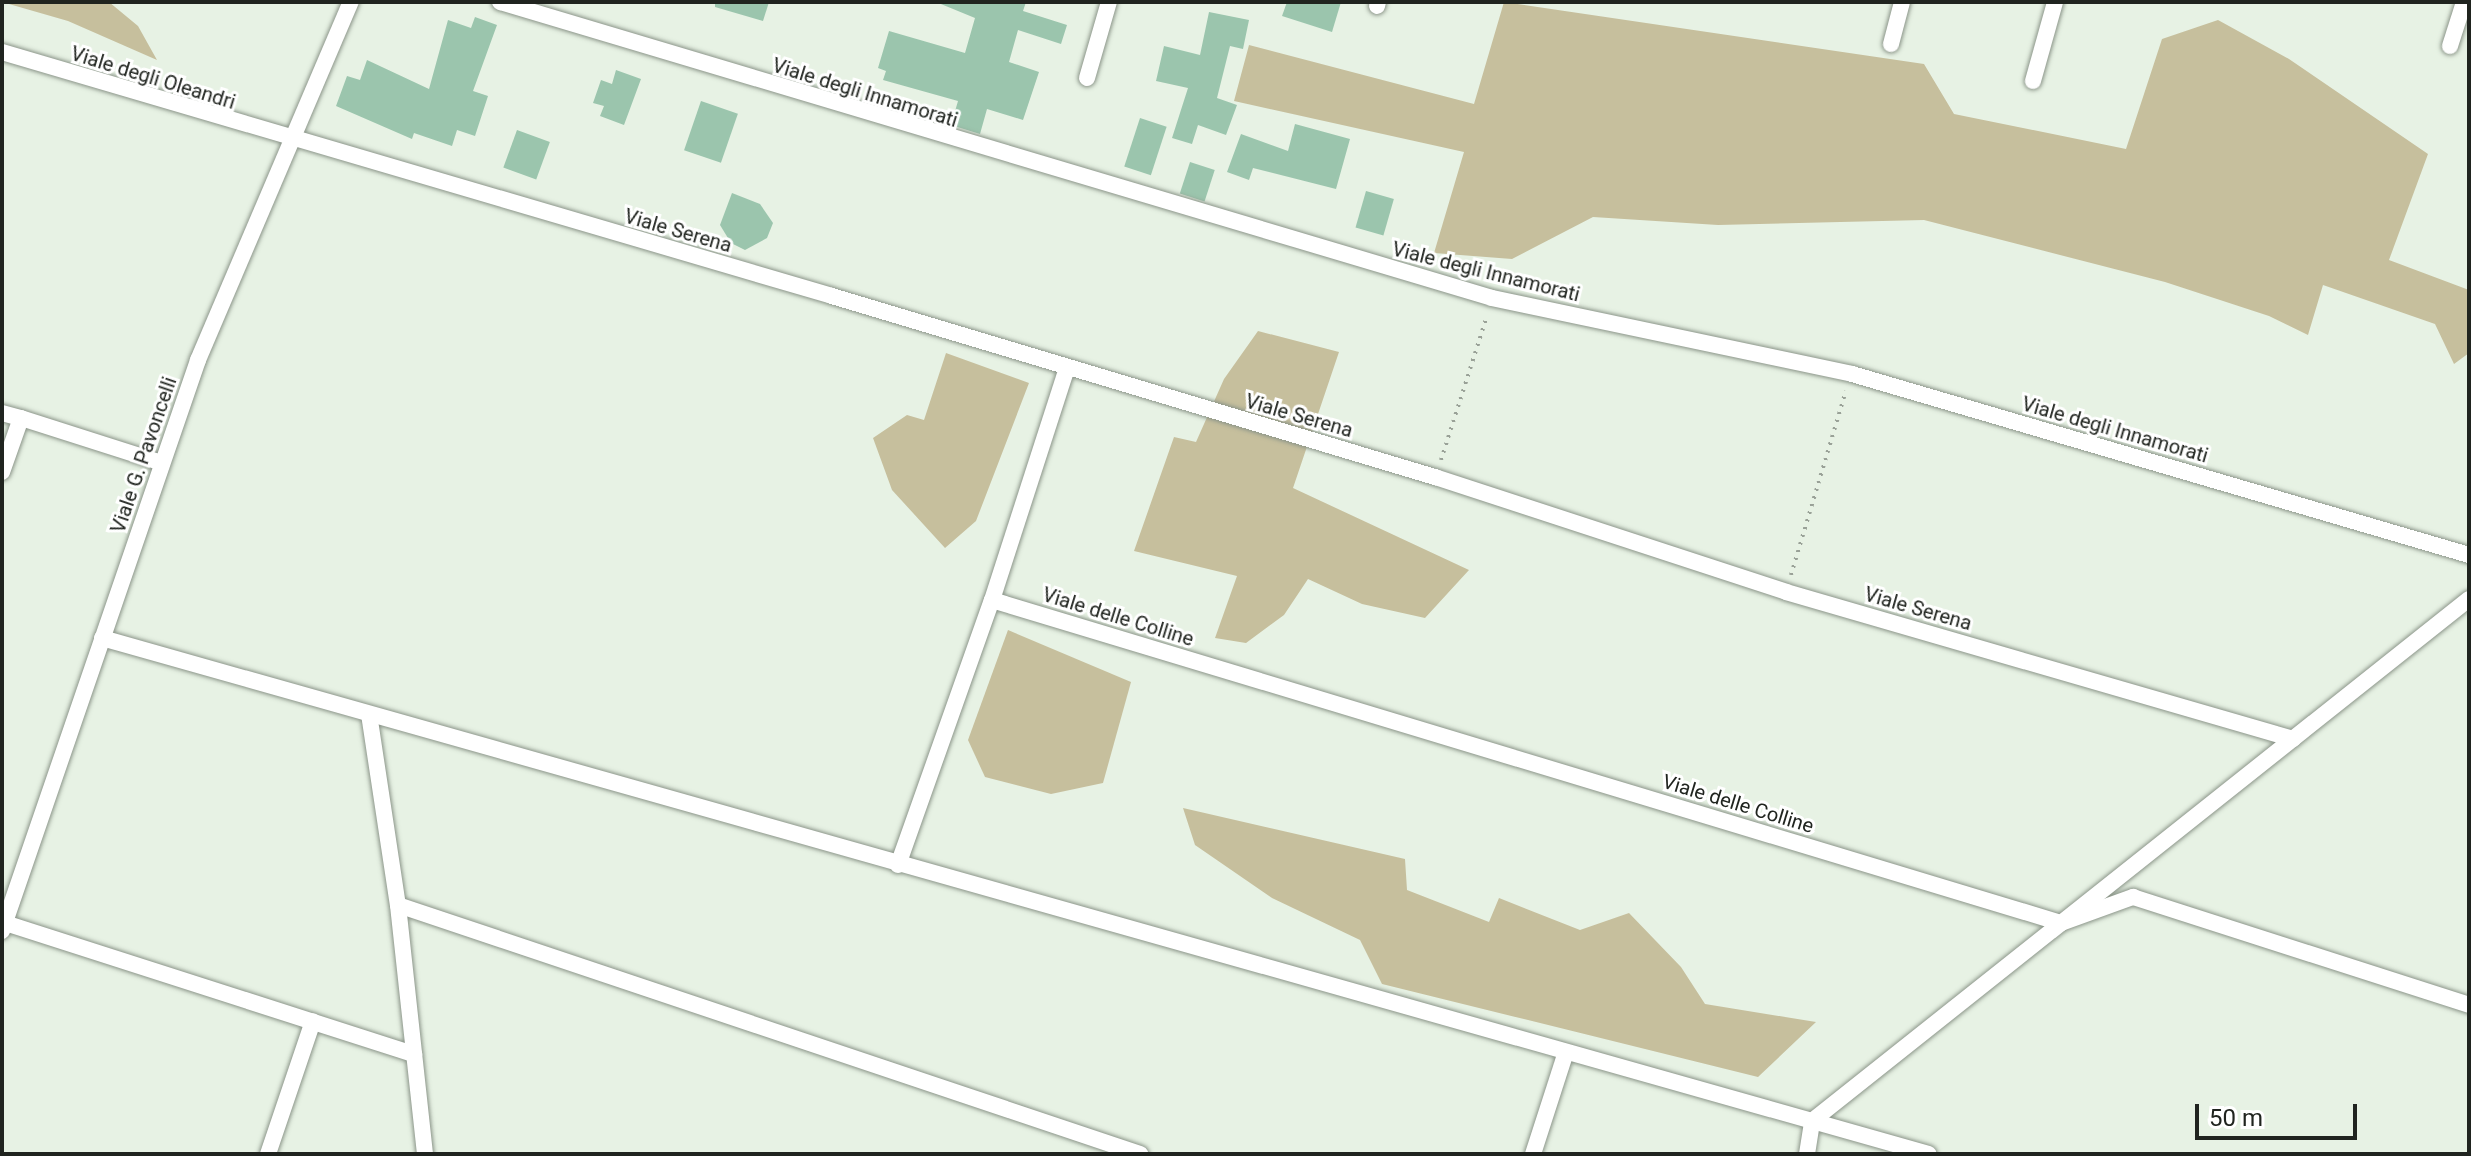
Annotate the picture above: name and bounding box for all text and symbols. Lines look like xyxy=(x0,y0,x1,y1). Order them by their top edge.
street label: Viale degli Oleandri xyxy=(68,42,238,114)
street label: Viale degli Innamorati xyxy=(769,53,961,133)
street label: Viale Serena xyxy=(622,204,734,258)
street label: Viale degli Innamorati xyxy=(1390,237,1582,307)
street label: Viale G. Pavoncelli xyxy=(106,374,182,536)
street label: Viale Serena xyxy=(1243,389,1355,443)
street label: Viale degli Innamorati xyxy=(2019,392,2211,468)
street label: Viale Serena xyxy=(1862,582,1974,636)
street label: Viale delle Colline xyxy=(1040,583,1196,651)
street label: Viale delle Colline xyxy=(1660,770,1816,838)
scale bar xyxy=(2199,1088,2361,1138)
text: 50 m xyxy=(2209,1104,2263,1132)

